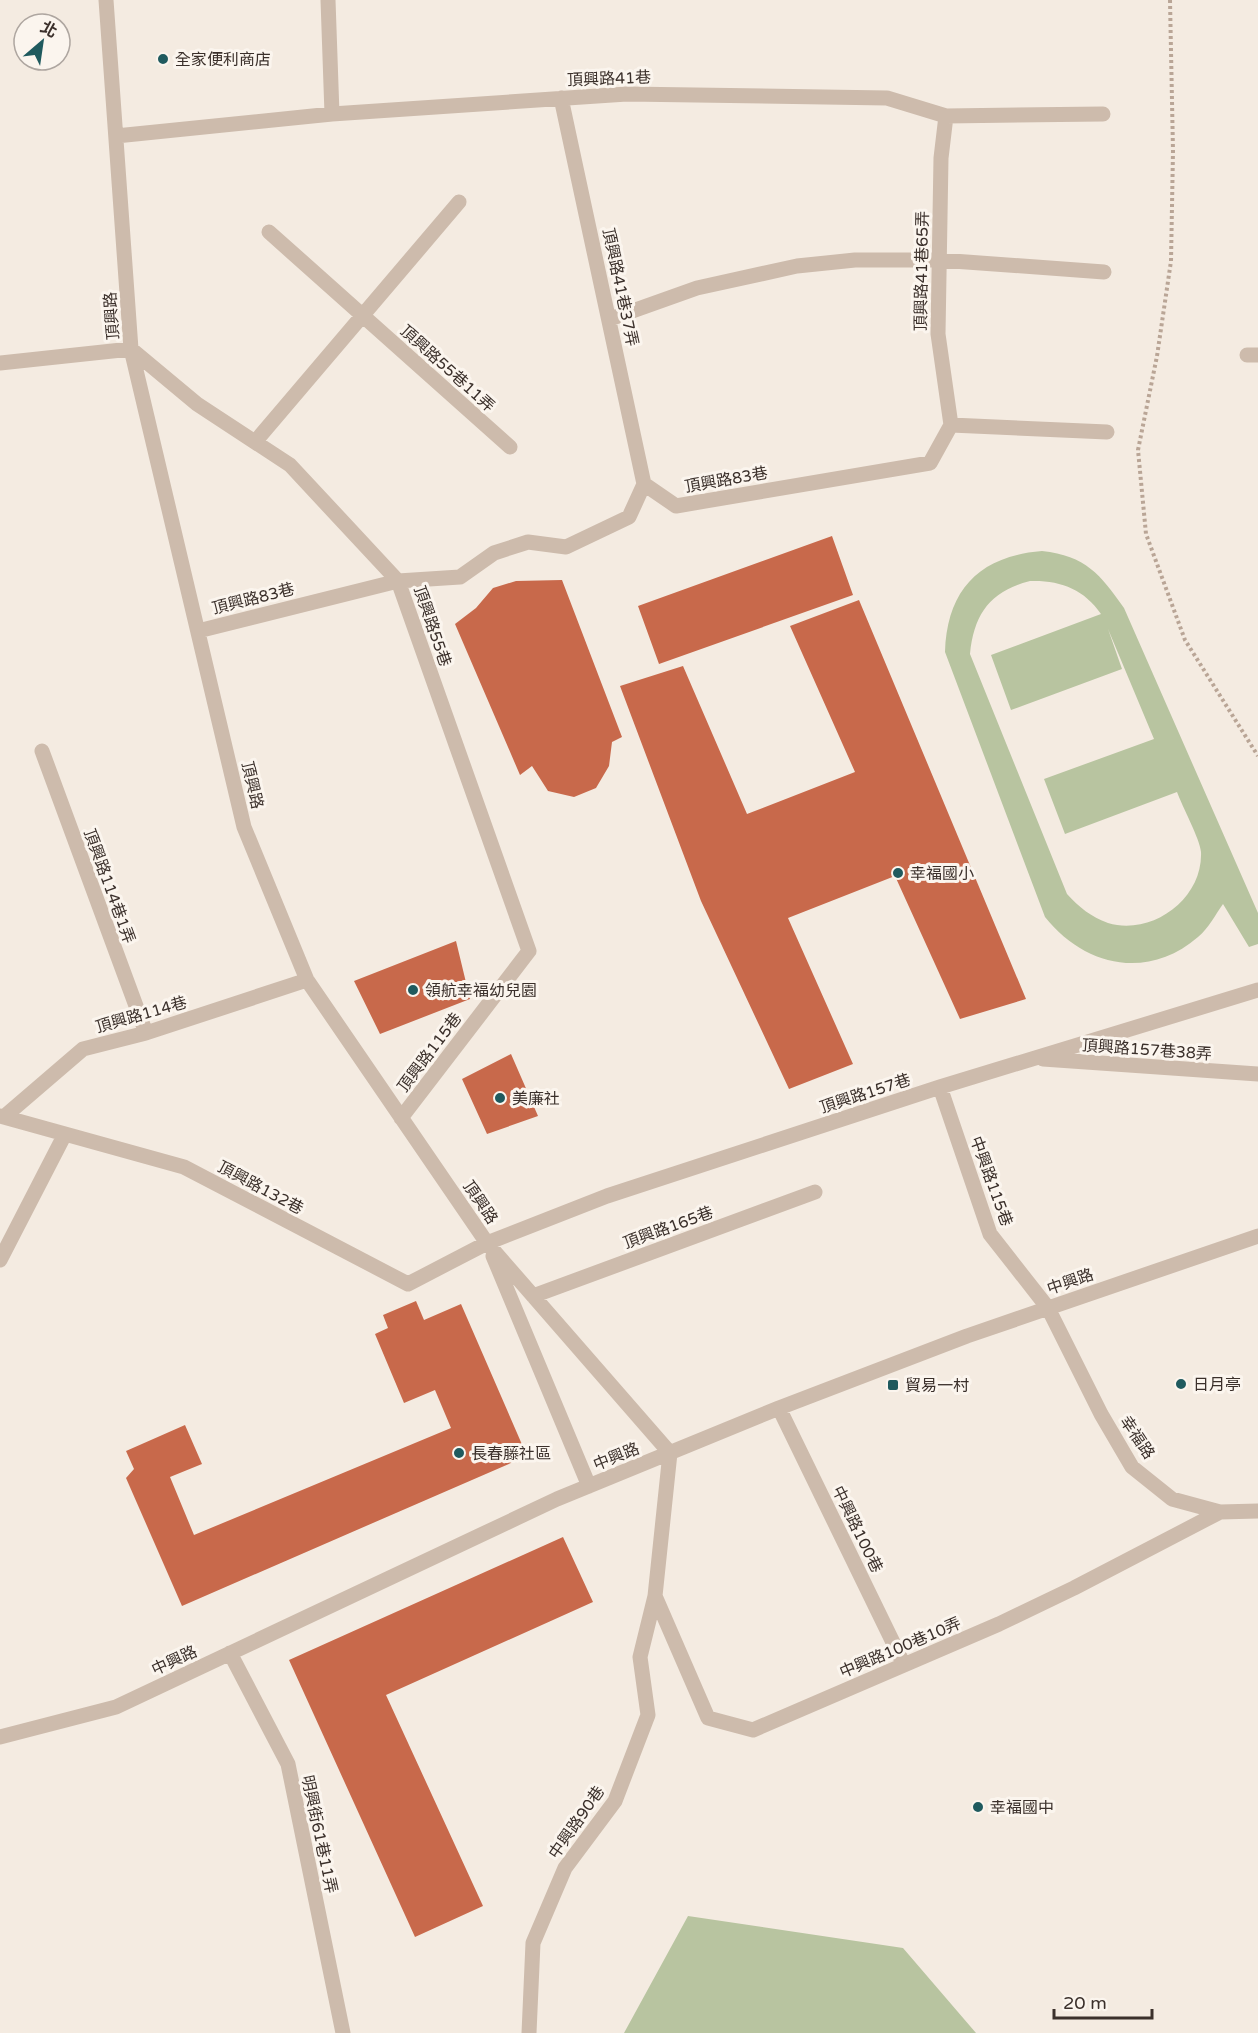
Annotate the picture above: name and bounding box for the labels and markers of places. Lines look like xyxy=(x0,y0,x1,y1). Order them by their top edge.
place label: 全家便利商店 xyxy=(175,50,271,70)
marker: 全家便利商店 xyxy=(156,52,170,66)
place label: 幸福國小 xyxy=(910,864,974,884)
marker: 幸福國小 xyxy=(891,866,905,880)
place label: 領航幸福幼兒園 xyxy=(425,981,537,1001)
marker: 領航幸福幼兒園 xyxy=(406,983,420,997)
place label: 美廉社 xyxy=(512,1089,560,1109)
marker: 美廉社 xyxy=(493,1091,507,1105)
place label: 日月亭 xyxy=(1193,1375,1241,1395)
place label: 貿易一村 xyxy=(905,1376,969,1396)
marker: 日月亭 xyxy=(1174,1377,1188,1391)
marker: 貿易一村 xyxy=(886,1378,900,1392)
place label: 長春藤社區 xyxy=(471,1444,551,1464)
marker: 長春藤社區 xyxy=(452,1446,466,1460)
place label: 幸福國中 xyxy=(990,1798,1054,1818)
marker: 幸福國中 xyxy=(971,1800,985,1814)

